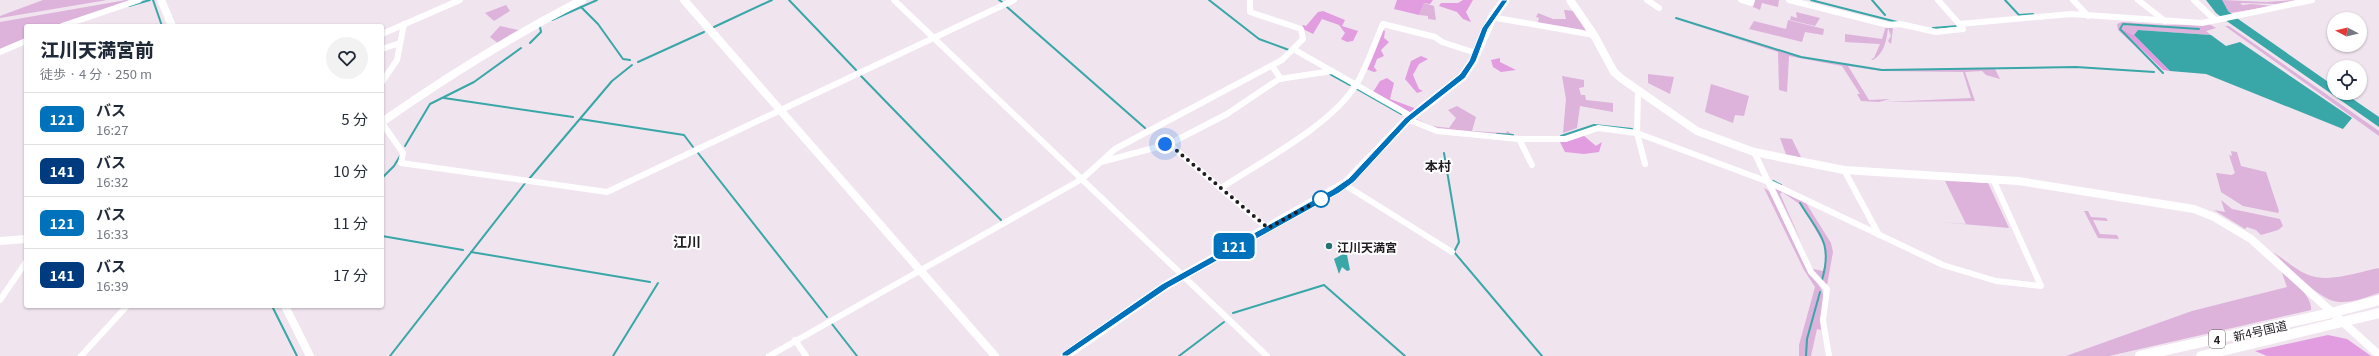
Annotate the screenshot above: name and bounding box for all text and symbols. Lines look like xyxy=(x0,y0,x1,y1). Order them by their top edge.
north arrow xyxy=(2327,12,2367,52)
map controls xyxy=(2327,12,2367,100)
text: 江川天満宮前 xyxy=(40,35,154,62)
button: heart xyxy=(326,37,368,79)
button: locate xyxy=(2327,60,2367,100)
text: 徒歩 · 4 分 · 250 m xyxy=(40,64,152,83)
text: バス xyxy=(96,99,126,120)
text: 5 分 xyxy=(341,108,368,129)
text: 121 xyxy=(50,109,74,129)
text: 16:27 xyxy=(96,120,128,139)
your location xyxy=(1155,134,1175,154)
text: バス xyxy=(96,151,126,172)
district label: 本村 xyxy=(1425,156,1451,175)
text: 10 分 xyxy=(333,160,368,181)
text: 141 xyxy=(50,161,74,181)
text: 16:32 xyxy=(96,172,128,191)
unlabelled marker xyxy=(1312,190,1330,208)
text: バス xyxy=(96,203,126,224)
text: 11 分 xyxy=(333,212,368,233)
text: 121 xyxy=(50,213,74,233)
text: 16:33 xyxy=(96,224,128,243)
district label: 江川 xyxy=(673,231,701,251)
line badge: 121 xyxy=(1211,233,1257,259)
text: 121 xyxy=(1222,236,1246,256)
place label: 江川天満宮 xyxy=(1337,238,1397,255)
marker: 江川天満宮 xyxy=(1324,241,1334,251)
text: バス xyxy=(96,255,126,276)
text: 17 分 xyxy=(333,264,368,285)
text: 141 xyxy=(50,265,74,285)
text: 16:39 xyxy=(96,276,128,295)
street label: 新4号国道 xyxy=(2231,316,2289,344)
road number: 4 xyxy=(2209,330,2225,348)

